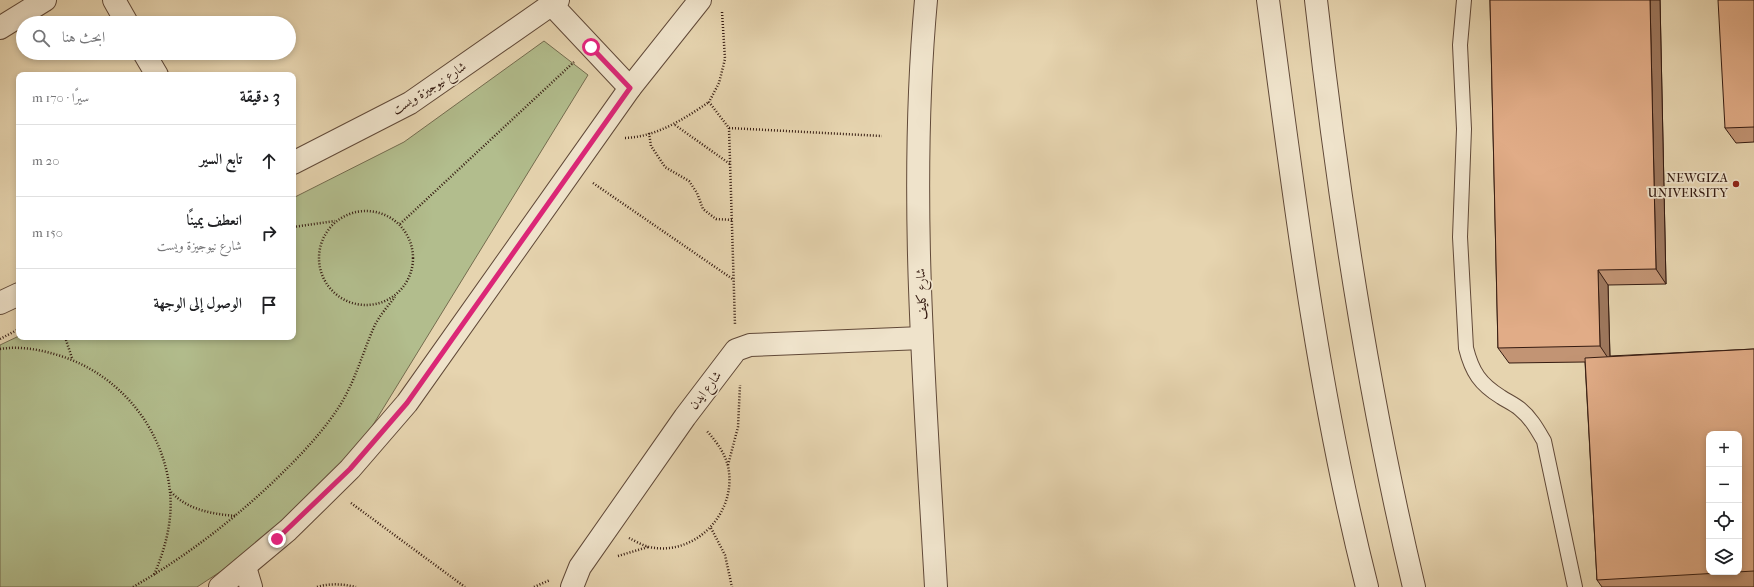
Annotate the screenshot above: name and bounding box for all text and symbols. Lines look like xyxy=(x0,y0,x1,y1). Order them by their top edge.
search box xyxy=(16,16,296,60)
icon: search xyxy=(30,27,52,49)
text: ابحث هنا xyxy=(62,28,105,46)
route start xyxy=(582,38,600,56)
street label: شارع نيوجيزة ويست xyxy=(389,59,471,121)
text: 3 دقيقة xyxy=(240,86,280,106)
text: سيرًا · 170 m xyxy=(32,90,89,105)
text: تابع السير xyxy=(200,150,242,168)
icon: ahead xyxy=(258,150,280,172)
text: 20 m xyxy=(32,153,59,168)
place label: NEWGIZA UNIVERSITY xyxy=(1648,170,1729,200)
marker: NEWGIZA UNIVERSITY xyxy=(1731,179,1741,189)
text: انعطف يمينًا xyxy=(187,211,242,229)
icon: right xyxy=(258,222,280,244)
text: 150 m xyxy=(32,225,63,240)
text: شارع نيوجيزة ويست xyxy=(157,238,242,253)
street label: شارع كليف xyxy=(913,268,933,320)
text: الوصول إلى الوجهة xyxy=(153,294,242,312)
icon: arrive xyxy=(258,294,280,316)
street label: شارع ايدن xyxy=(686,368,727,415)
map controls xyxy=(1706,431,1742,575)
button: + xyxy=(1706,431,1742,467)
button: − xyxy=(1706,467,1742,503)
button: locate xyxy=(1706,503,1742,539)
route end xyxy=(268,530,286,548)
button: layers xyxy=(1706,539,1742,575)

